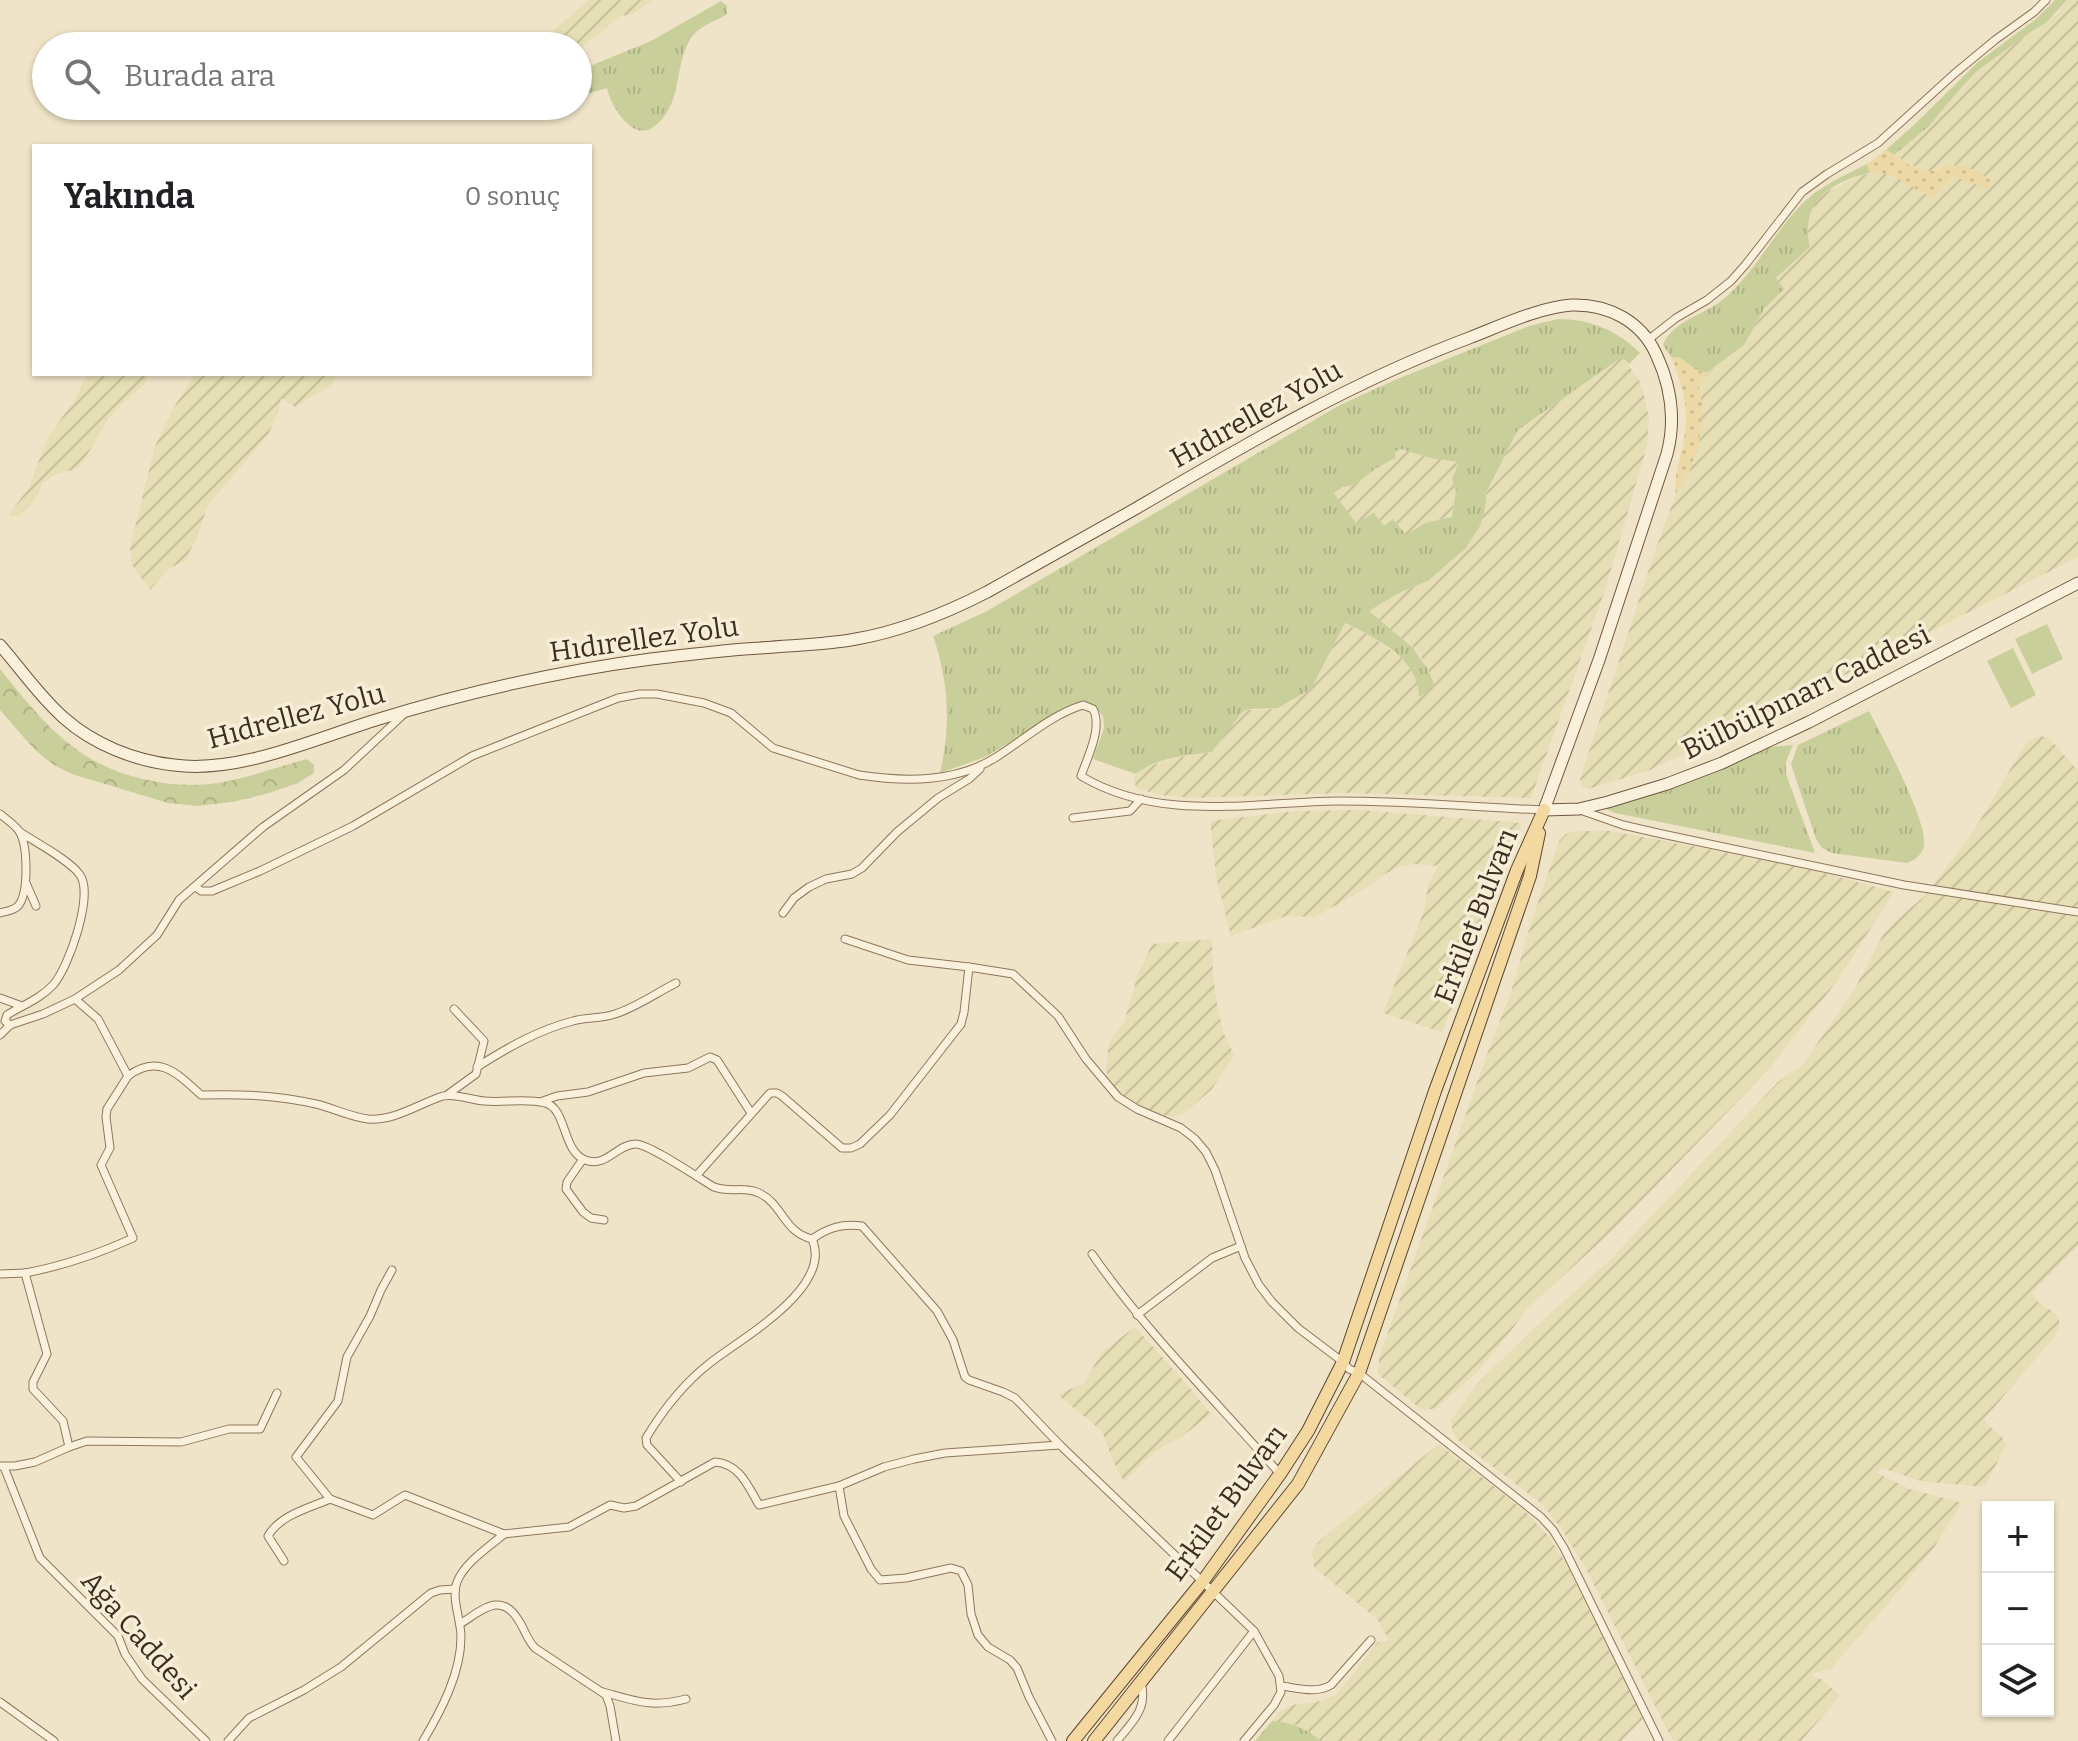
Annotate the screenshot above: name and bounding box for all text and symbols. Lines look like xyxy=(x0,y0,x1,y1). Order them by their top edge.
search box xyxy=(32,32,592,120)
icon: search xyxy=(60,54,104,98)
text: Burada ara xyxy=(124,58,275,94)
text: Yakında xyxy=(64,176,195,217)
text: 0 sonuç xyxy=(465,181,560,212)
street label: Hıdırellez Yolu xyxy=(1165,353,1347,475)
street label: Hıdırellez Yolu xyxy=(547,609,741,669)
street label: Bülbülpınarı Caddesi xyxy=(1677,618,1935,766)
street label: Hıdrellez Yolu xyxy=(204,676,388,756)
street label: Erkilet Bulvarı xyxy=(1428,824,1524,1008)
street label: Erkilet Bulvarı xyxy=(1159,1419,1293,1587)
map controls xyxy=(1982,1501,2054,1717)
button: + xyxy=(1982,1501,2054,1573)
street label: Ağa Caddesi xyxy=(75,1564,203,1706)
button: − xyxy=(1982,1573,2054,1645)
button: layers xyxy=(1982,1645,2054,1717)

